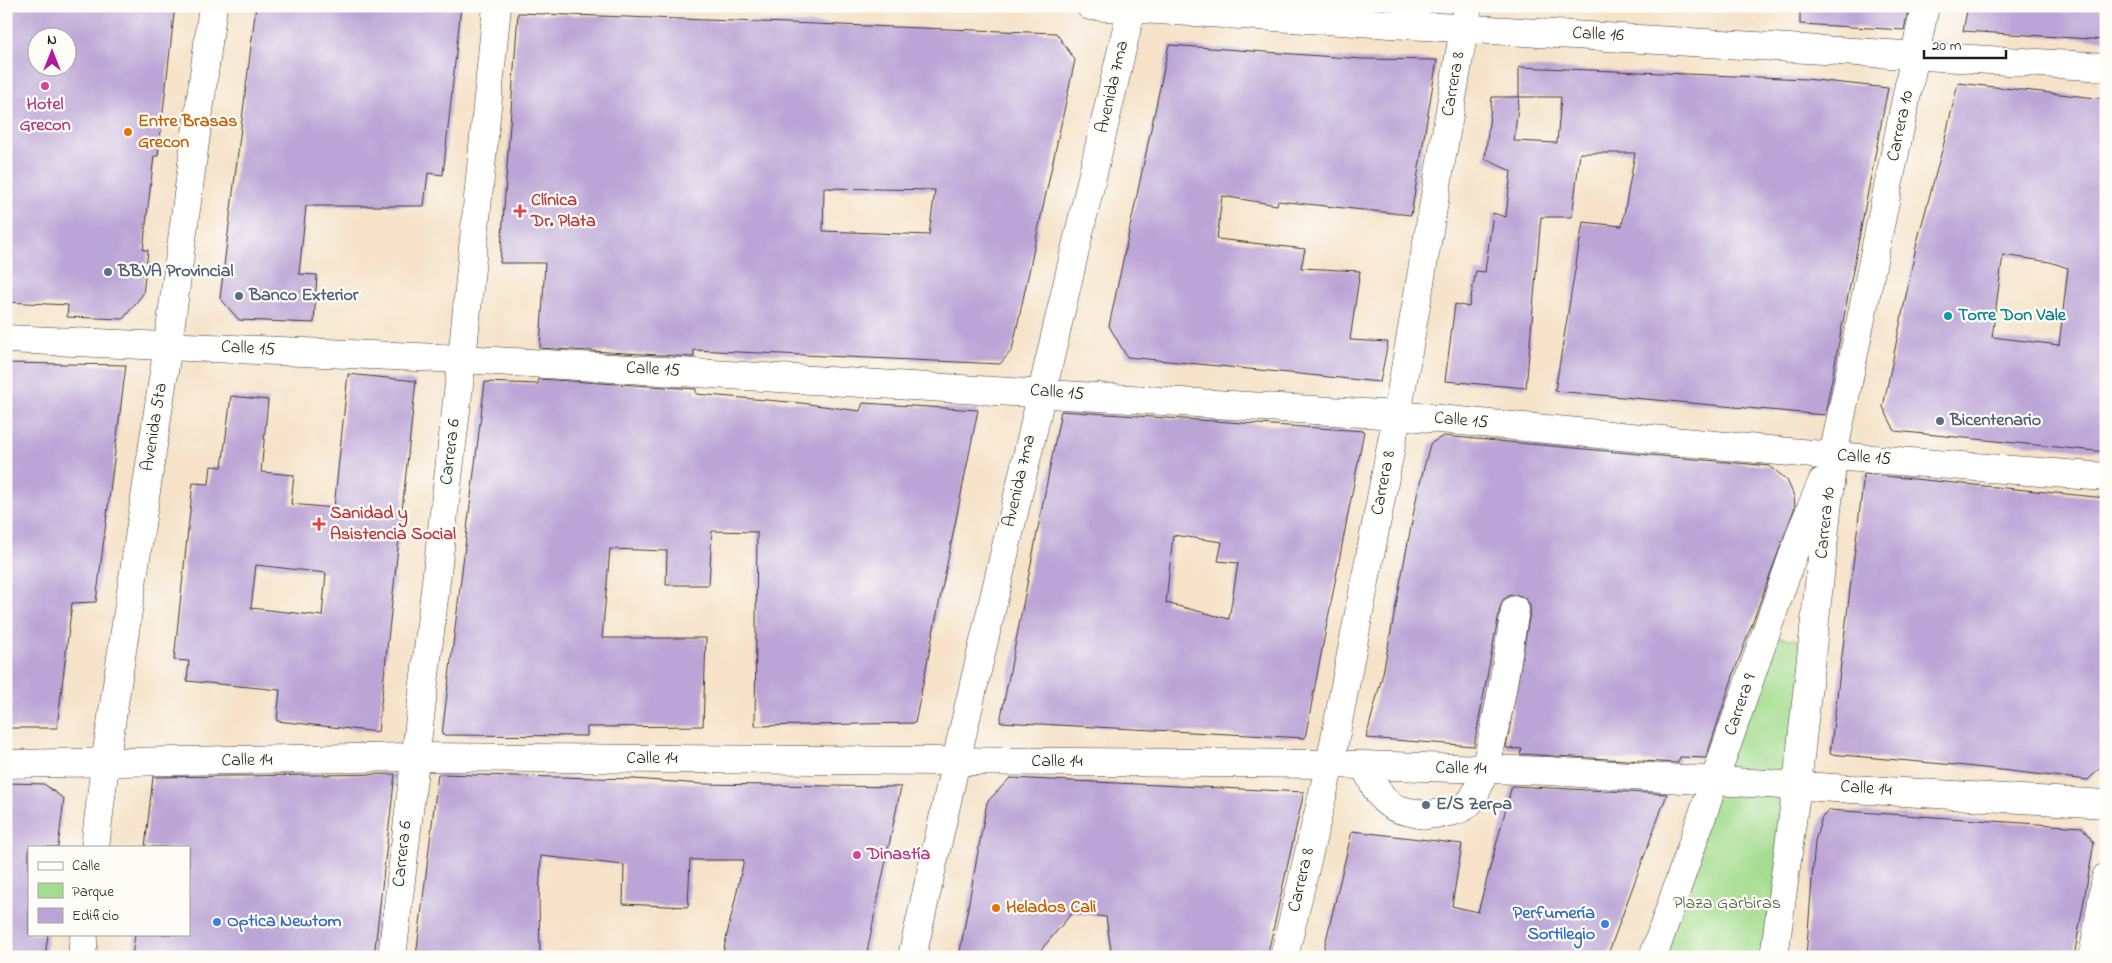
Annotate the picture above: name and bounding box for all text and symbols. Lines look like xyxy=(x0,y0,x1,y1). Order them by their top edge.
street label: Calle 16 xyxy=(1571,21,1625,49)
north arrow xyxy=(28,28,78,78)
scale bar xyxy=(1924,28,2007,60)
text: N xyxy=(47,30,57,51)
text: 20 m xyxy=(1932,35,1962,57)
street label: Avenida 7ma xyxy=(1090,38,1136,136)
street label: Carrera 8 xyxy=(1436,49,1473,118)
marker: Hotel Grecon xyxy=(39,80,51,92)
street label: Carrera 10 xyxy=(1881,88,1921,164)
place label: Hotel Grecon xyxy=(19,92,71,139)
place label: Entre Brasas Grecon xyxy=(138,109,237,156)
marker: Entre Brasas Grecon xyxy=(122,126,134,138)
place label: Clínica Dr. Plata xyxy=(530,188,596,235)
marker: Clínica Dr. Plata xyxy=(513,204,527,218)
place label: BBVA Provincial xyxy=(117,259,234,285)
marker: BBVA Provincial xyxy=(102,266,114,278)
place label: Banco Exterior xyxy=(248,283,359,309)
marker: Banco Exterior xyxy=(233,290,245,302)
place label: Torre Don Vale xyxy=(1958,303,2067,329)
marker: Torre Don Vale xyxy=(1942,310,1954,322)
street label: Calle 15 xyxy=(220,335,276,363)
street label: Calle 15 xyxy=(625,356,681,384)
street label: Calle 15 xyxy=(1029,378,1085,408)
street label: Avenida 5ta xyxy=(135,381,175,473)
street label: Calle 15 xyxy=(1433,406,1489,436)
place label: Bicentenario xyxy=(1949,408,2041,434)
marker: Bicentenario xyxy=(1934,415,1946,427)
street label: Carrera 6 xyxy=(434,417,468,487)
street label: Avenida 7ma xyxy=(997,432,1043,530)
street label: Calle 15 xyxy=(1836,443,1892,473)
street label: Carrera 8 xyxy=(1365,448,1403,518)
street label: Carrera 10 xyxy=(1809,486,1843,560)
place label: Sanidad y Asistencia Social xyxy=(330,501,456,548)
marker: Sanidad y Asistencia Social xyxy=(312,517,326,531)
street label: Carrera 9 xyxy=(1718,670,1764,740)
street label: Calle 14 xyxy=(626,746,678,772)
street label: Calle 14 xyxy=(221,748,273,774)
street label: Calle 14 xyxy=(1031,749,1083,775)
street label: Calle 14 xyxy=(1435,756,1487,782)
street label: Calle 14 xyxy=(1839,774,1893,804)
place label: E/S Zerpa xyxy=(1436,792,1512,818)
marker: E/S Zerpa xyxy=(1420,799,1432,811)
street label: Carrera 6 xyxy=(387,819,419,888)
place label: Dinastía xyxy=(866,842,930,868)
street label: Carrera 8 xyxy=(1282,845,1322,915)
legend xyxy=(28,846,190,936)
marker: Dinastía xyxy=(851,849,863,861)
text: Calle xyxy=(72,855,100,877)
text: Parque xyxy=(72,881,114,903)
park label: Plaza Garbiras xyxy=(1673,891,1781,917)
place label: Helados Cali xyxy=(1006,895,1096,921)
place label: Perfumería Sortilegio xyxy=(1513,901,1595,949)
marker: Helados Cali xyxy=(990,902,1002,914)
text: Edificio xyxy=(72,905,119,927)
place label: Optica Newtom xyxy=(227,909,342,935)
marker: Optica Newtom xyxy=(211,916,223,928)
marker: Perfumería Sortilegio xyxy=(1599,918,1611,930)

